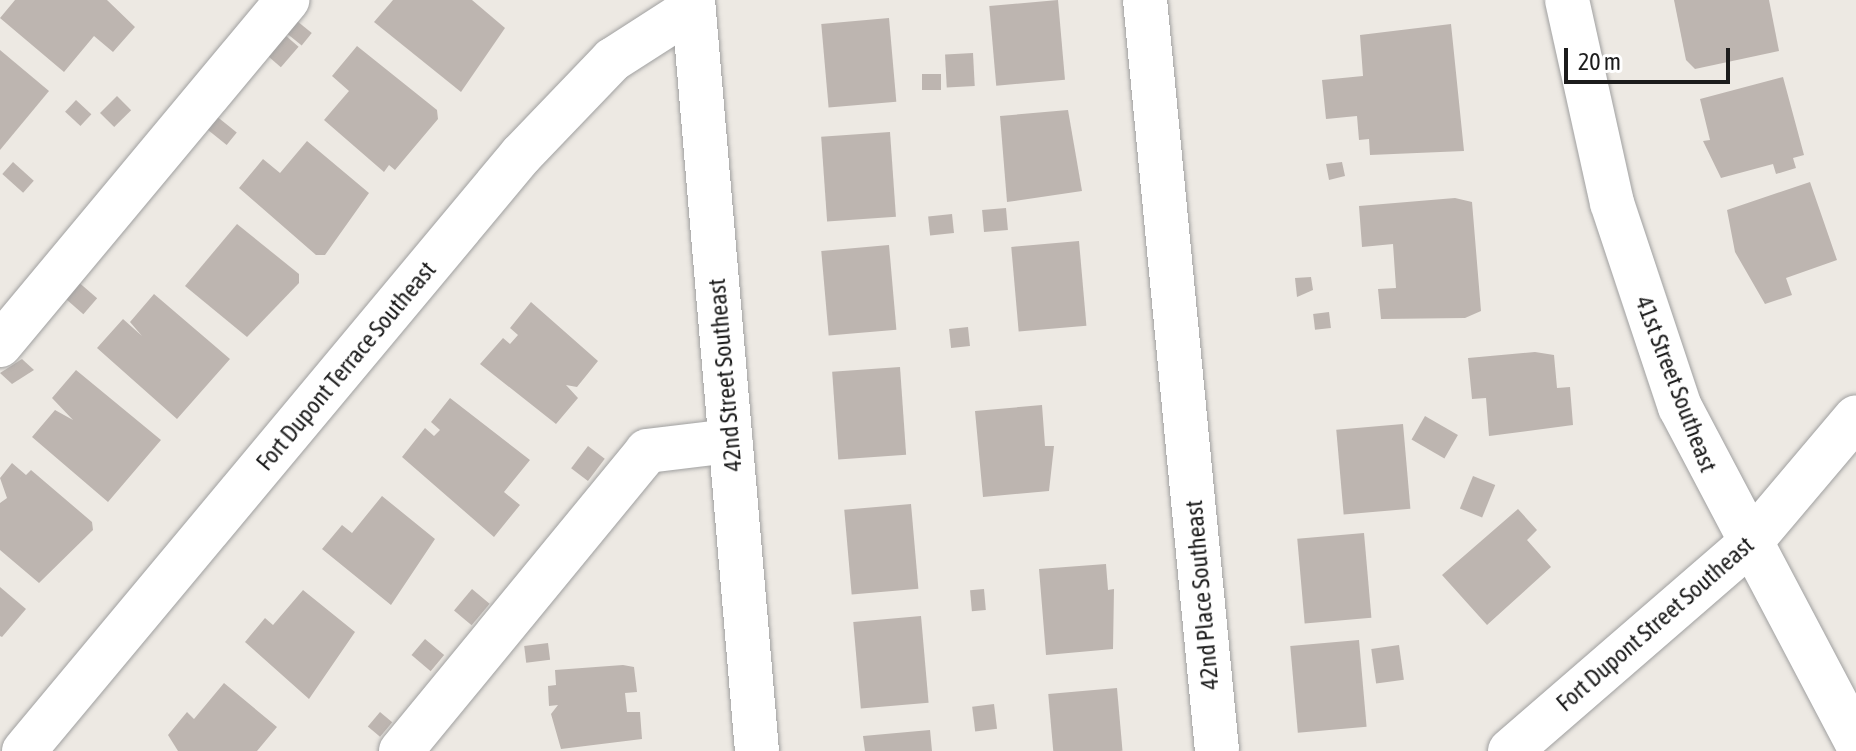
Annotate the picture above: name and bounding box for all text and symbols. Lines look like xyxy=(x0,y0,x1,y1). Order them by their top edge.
scale bar xyxy=(1568,32,1734,82)
text: 20 m xyxy=(1578,48,1621,75)
street label: Fort Dupont Terrace Southeast xyxy=(250,256,442,476)
street label: 42nd Street Southeast xyxy=(702,277,748,473)
street label: 41st Street Southeast xyxy=(1629,292,1723,476)
street label: 42nd Place Southeast xyxy=(1179,499,1225,691)
street label: Fort Dupont Street Southeast xyxy=(1550,530,1760,718)

